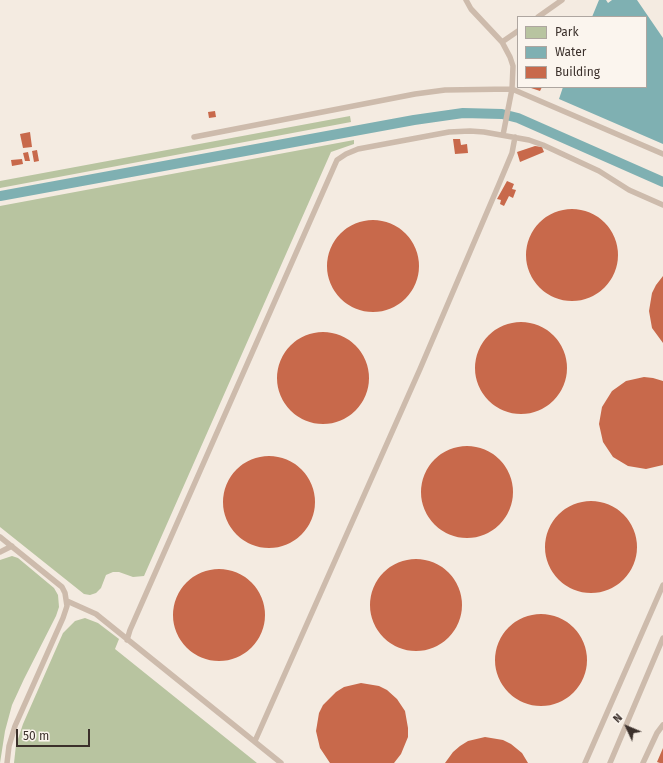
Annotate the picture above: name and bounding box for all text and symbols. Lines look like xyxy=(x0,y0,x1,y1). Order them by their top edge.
legend xyxy=(517,16,647,88)
text: Park xyxy=(555,25,579,39)
text: Water xyxy=(555,45,586,59)
text: Building xyxy=(555,65,600,79)
north arrow xyxy=(607,707,647,747)
text: N xyxy=(611,711,625,725)
scale bar xyxy=(18,721,92,747)
text: 50 m xyxy=(23,729,49,743)

